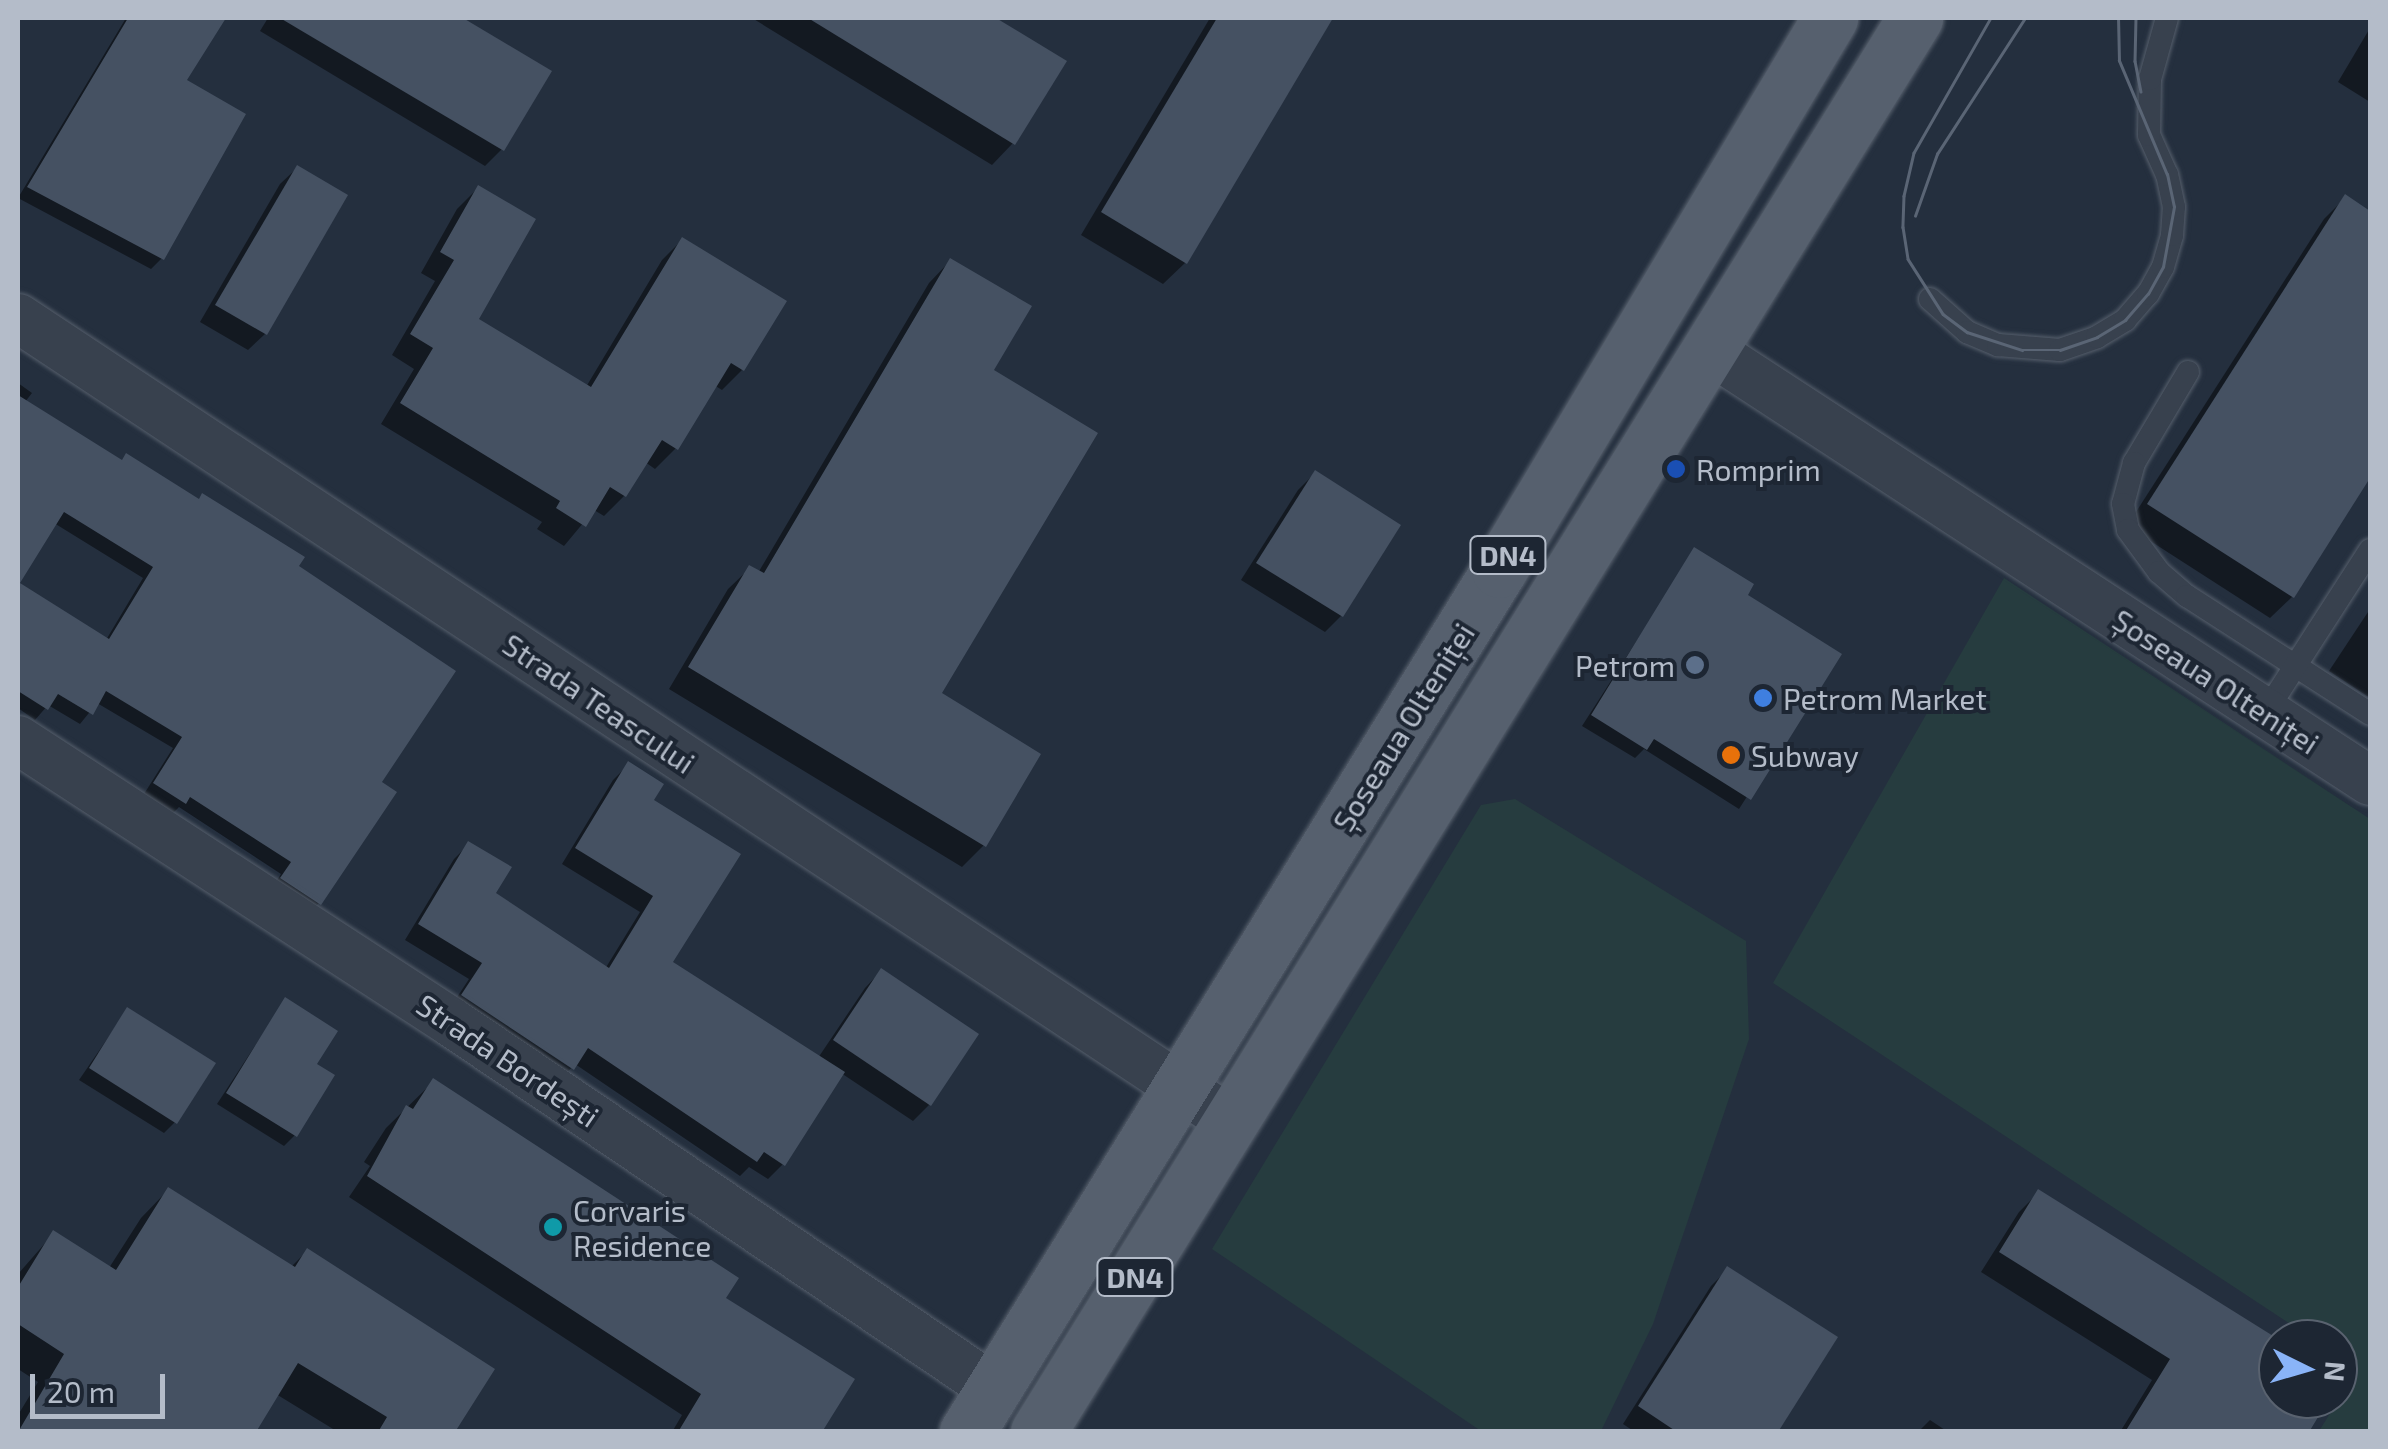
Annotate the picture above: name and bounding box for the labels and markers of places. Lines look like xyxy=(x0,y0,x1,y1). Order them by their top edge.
place label: Romprim xyxy=(1696,451,1821,487)
marker: Romprim xyxy=(1665,458,1687,480)
place label: Petrom xyxy=(1575,647,1675,683)
marker: Petrom xyxy=(1684,654,1706,676)
place label: Petrom Market xyxy=(1783,680,1987,716)
marker: Petrom Market xyxy=(1752,687,1774,709)
place label: Subway xyxy=(1751,737,1859,773)
marker: Subway xyxy=(1720,744,1742,766)
place label: Corvaris Residence xyxy=(573,1192,711,1262)
marker: Corvaris Residence xyxy=(542,1216,564,1238)

